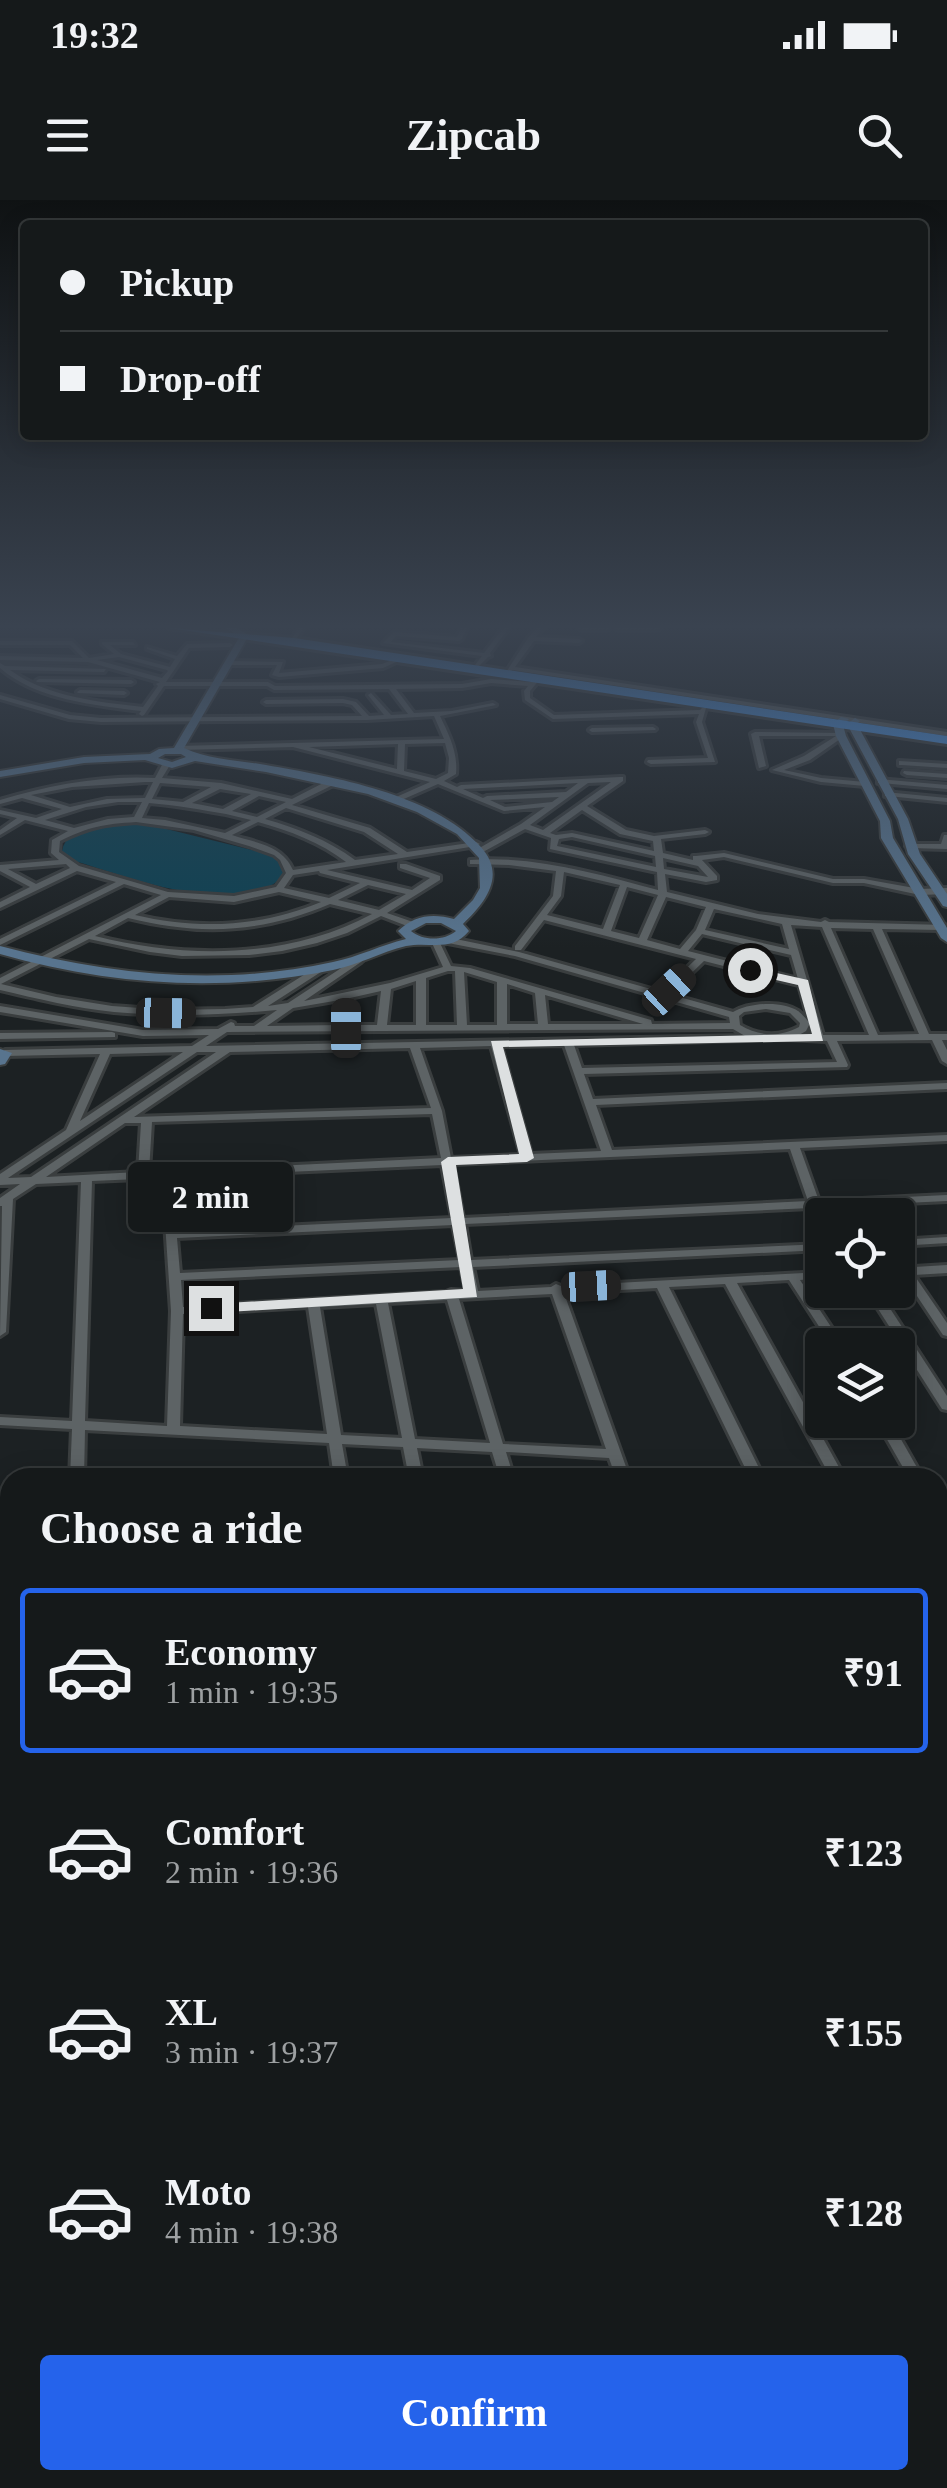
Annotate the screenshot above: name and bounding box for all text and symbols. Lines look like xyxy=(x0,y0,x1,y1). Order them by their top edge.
text: 19:32 xyxy=(50,14,139,56)
icon: menu xyxy=(40,108,95,163)
icon: search xyxy=(852,108,907,163)
text: Zipcab xyxy=(406,110,541,160)
text: Pickup xyxy=(120,262,234,304)
text: Drop-off xyxy=(120,358,261,400)
route start xyxy=(728,948,773,993)
car xyxy=(637,959,701,1021)
car xyxy=(136,997,196,1029)
car xyxy=(331,998,361,1058)
callout: 2 min xyxy=(128,1163,294,1233)
text: 2 min xyxy=(172,1179,249,1215)
map controls xyxy=(805,1198,915,1438)
button: locate xyxy=(805,1198,915,1308)
car xyxy=(560,1269,622,1303)
route end xyxy=(189,1286,234,1331)
button: layers xyxy=(805,1328,915,1438)
text: Choose a ride xyxy=(40,1503,303,1553)
icon: car xyxy=(45,1626,135,1716)
text: Economy xyxy=(165,1631,317,1673)
text: ₹91 xyxy=(843,1652,903,1694)
text: 1 min · 19:35 xyxy=(165,1674,338,1710)
icon: car xyxy=(45,1806,135,1896)
text: Comfort xyxy=(165,1811,304,1853)
text: ₹123 xyxy=(824,1832,903,1874)
text: 2 min · 19:36 xyxy=(165,1854,338,1890)
icon: car xyxy=(45,1986,135,2076)
text: XL xyxy=(165,1991,218,2033)
text: ₹155 xyxy=(824,2012,903,2054)
text: 3 min · 19:37 xyxy=(165,2034,338,2070)
icon: car xyxy=(45,2166,135,2256)
text: Moto xyxy=(165,2171,252,2213)
text: ₹128 xyxy=(824,2192,903,2234)
text: 4 min · 19:38 xyxy=(165,2214,338,2250)
button: Confirm xyxy=(40,2355,908,2470)

